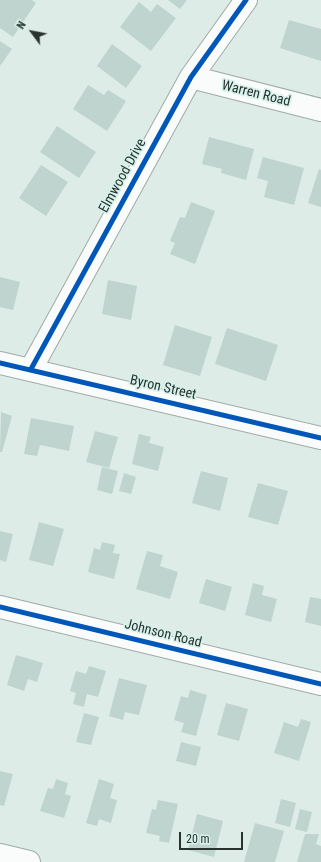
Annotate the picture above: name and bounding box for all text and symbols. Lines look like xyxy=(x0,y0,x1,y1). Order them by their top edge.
north arrow xyxy=(12,12,52,52)
text: N xyxy=(14,19,29,32)
street label: Warren Road xyxy=(220,77,292,111)
street label: Elmwood Drive xyxy=(96,136,150,216)
street label: Byron Street xyxy=(128,372,198,404)
street label: Johnson Road xyxy=(123,616,203,652)
scale bar xyxy=(181,824,245,850)
text: 20 m xyxy=(186,832,210,846)

